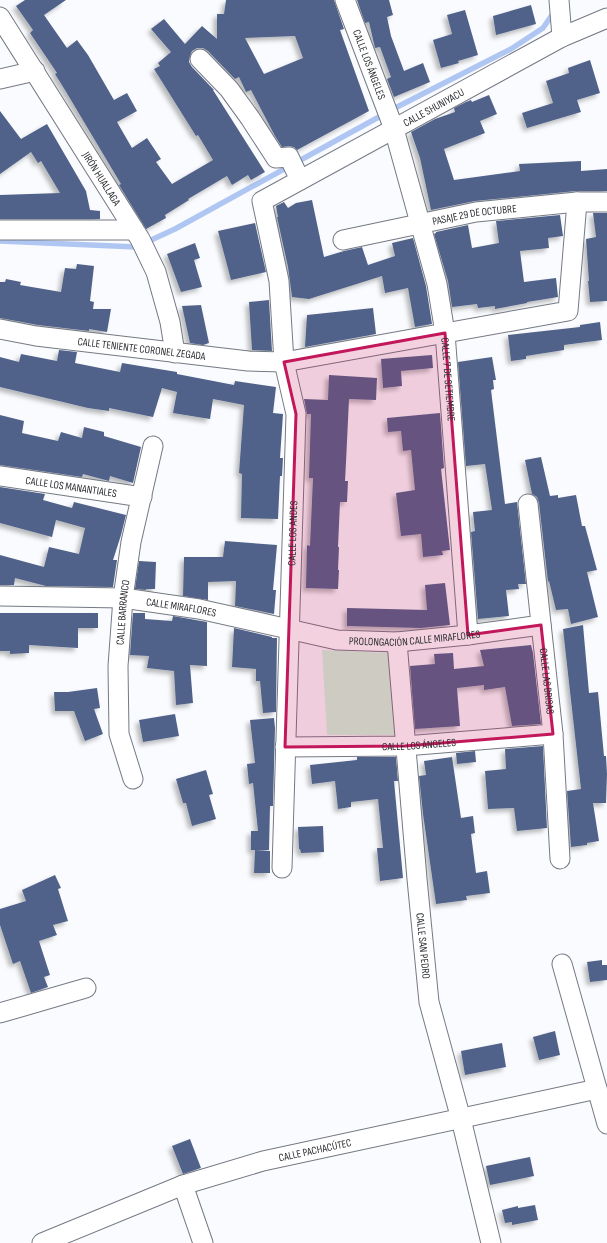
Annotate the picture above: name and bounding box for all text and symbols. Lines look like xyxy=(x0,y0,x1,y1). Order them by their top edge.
street label: CALLE LOS ÁNGELES xyxy=(350,28,389,102)
street label: CALLE SHUNIYACU xyxy=(401,85,466,129)
street label: JIRÓN HUALLAGA xyxy=(80,148,124,208)
street label: PASAJE 29 DE OCTUBRE xyxy=(431,202,517,228)
street label: CALLE TENIENTE CORONEL ZEGADA xyxy=(77,334,207,362)
street label: CALLE 7 DE SETIEMBRE xyxy=(439,337,458,422)
street label: CALLE LOS MANANTIALES xyxy=(25,473,118,500)
street label: CALLE LOS ANDES xyxy=(285,500,300,566)
street label: CALLE BARRANCO xyxy=(113,579,132,645)
street label: CALLE MIRAFLORES xyxy=(145,595,218,619)
street label: PROLONGACIÓN CALLE MIRAFLORES xyxy=(349,627,481,649)
street label: CALLE LAS BRISAS xyxy=(537,647,557,715)
street label: CALLE LOS ÁNGELES xyxy=(382,735,457,753)
street label: CALLE SAN PEDRO xyxy=(414,912,433,980)
street label: CALLE PACHACÚTEC xyxy=(277,1136,352,1164)

